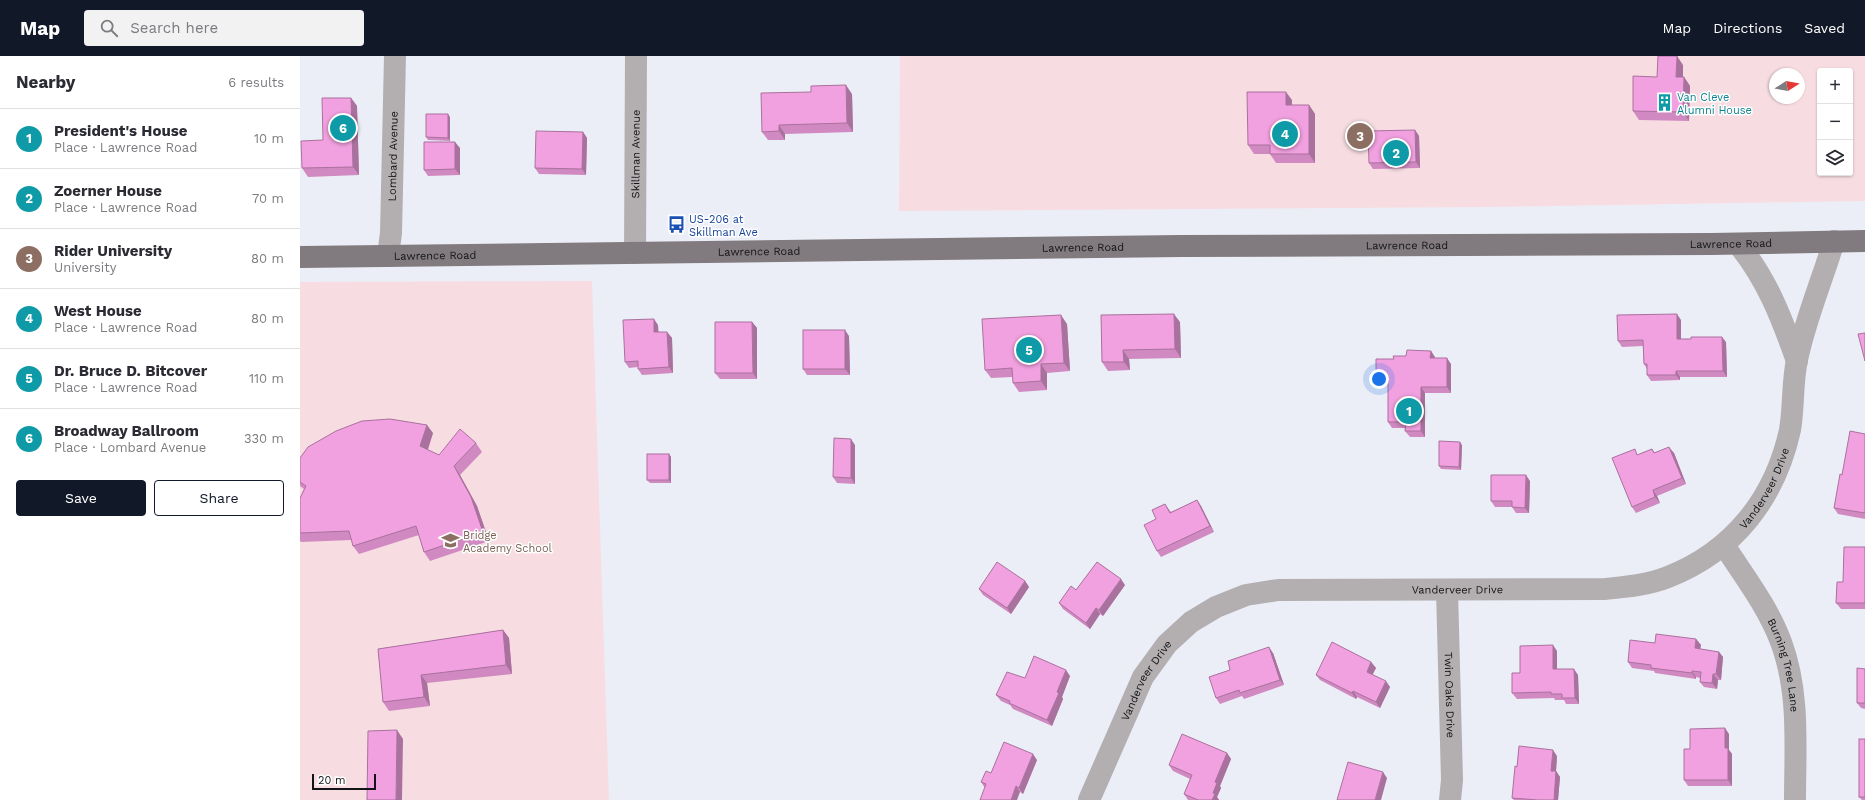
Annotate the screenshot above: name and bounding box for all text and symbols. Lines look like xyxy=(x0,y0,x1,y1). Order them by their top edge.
search box xyxy=(84,10,364,46)
text: Map xyxy=(20,17,60,40)
icon: search xyxy=(98,17,120,39)
text: Search here xyxy=(130,19,218,37)
text: Map xyxy=(1663,20,1691,36)
text: Directions xyxy=(1713,20,1782,36)
text: Saved xyxy=(1804,20,1845,36)
north arrow xyxy=(1769,68,1805,104)
map controls xyxy=(1817,68,1853,176)
button: + xyxy=(1817,68,1853,104)
text: Nearby xyxy=(16,72,75,92)
text: 6 results xyxy=(228,75,284,90)
place label: Van Cleve Alumni House xyxy=(1677,91,1752,117)
building icon: Van Cleve Alumni House xyxy=(1654,93,1674,113)
button: − xyxy=(1817,104,1853,140)
street label: Skillman Avenue xyxy=(629,110,643,198)
street label: Lombard Avenue xyxy=(386,111,401,201)
pin: 6 xyxy=(330,113,356,143)
pin: 4 xyxy=(1272,119,1298,149)
pin: 3 xyxy=(1347,121,1373,151)
text: President's House xyxy=(54,122,187,140)
text: 1 xyxy=(26,131,32,146)
text: 10 m xyxy=(254,131,284,146)
pin: 2 xyxy=(1383,138,1409,168)
text: Place · Lawrence Road xyxy=(54,140,197,155)
button: layers xyxy=(1817,140,1853,176)
text: Zoerner House xyxy=(54,182,162,200)
text: 2 xyxy=(25,191,33,206)
text: 70 m xyxy=(252,191,284,206)
text: Place · Lawrence Road xyxy=(54,200,197,215)
place label: US-206 at Skillman Ave xyxy=(689,213,758,239)
bus stop icon: US-206 at Skillman Ave xyxy=(666,215,686,235)
street label: Lawrence Road xyxy=(1690,237,1772,251)
street label: Lawrence Road xyxy=(1366,239,1448,252)
street label: Lawrence Road xyxy=(1042,241,1124,255)
text: Rider University xyxy=(54,242,172,260)
street label: Lawrence Road xyxy=(718,245,800,259)
street label: Lawrence Road xyxy=(394,249,476,263)
text: 3 xyxy=(25,251,33,266)
text: 80 m xyxy=(251,251,284,266)
text: University xyxy=(54,260,116,275)
text: West House xyxy=(54,302,142,320)
text: 4 xyxy=(25,311,33,326)
text: 80 m xyxy=(251,311,284,326)
text: Place · Lawrence Road xyxy=(54,320,197,335)
pin: 5 xyxy=(1016,335,1042,365)
text: Dr. Bruce D. Bitcover xyxy=(54,362,207,380)
your location xyxy=(1369,369,1389,389)
text: 5 xyxy=(25,371,33,386)
text: 110 m xyxy=(249,371,284,386)
text: Place · Lawrence Road xyxy=(54,380,197,395)
pin: 1 xyxy=(1396,396,1422,426)
text: Broadway Ballroom xyxy=(54,422,199,440)
text: 6 xyxy=(25,431,33,446)
text: 330 m xyxy=(244,431,284,446)
text: Place · Lombard Avenue xyxy=(54,440,206,455)
street label: Vanderveer Drive xyxy=(1737,446,1792,532)
button: Save xyxy=(16,480,146,516)
button: Share xyxy=(154,480,284,516)
place label: Bridge Academy School xyxy=(463,529,552,555)
school or university icon: Bridge Academy School xyxy=(440,531,460,551)
street label: Vanderveer Drive xyxy=(1412,583,1503,597)
street label: Burning Tree Lane xyxy=(1764,616,1801,713)
street label: Vanderveer Drive xyxy=(1119,637,1174,723)
street label: Twin Oaks Drive xyxy=(1442,652,1457,738)
scale bar xyxy=(312,772,376,791)
text: 20 m xyxy=(318,774,346,787)

